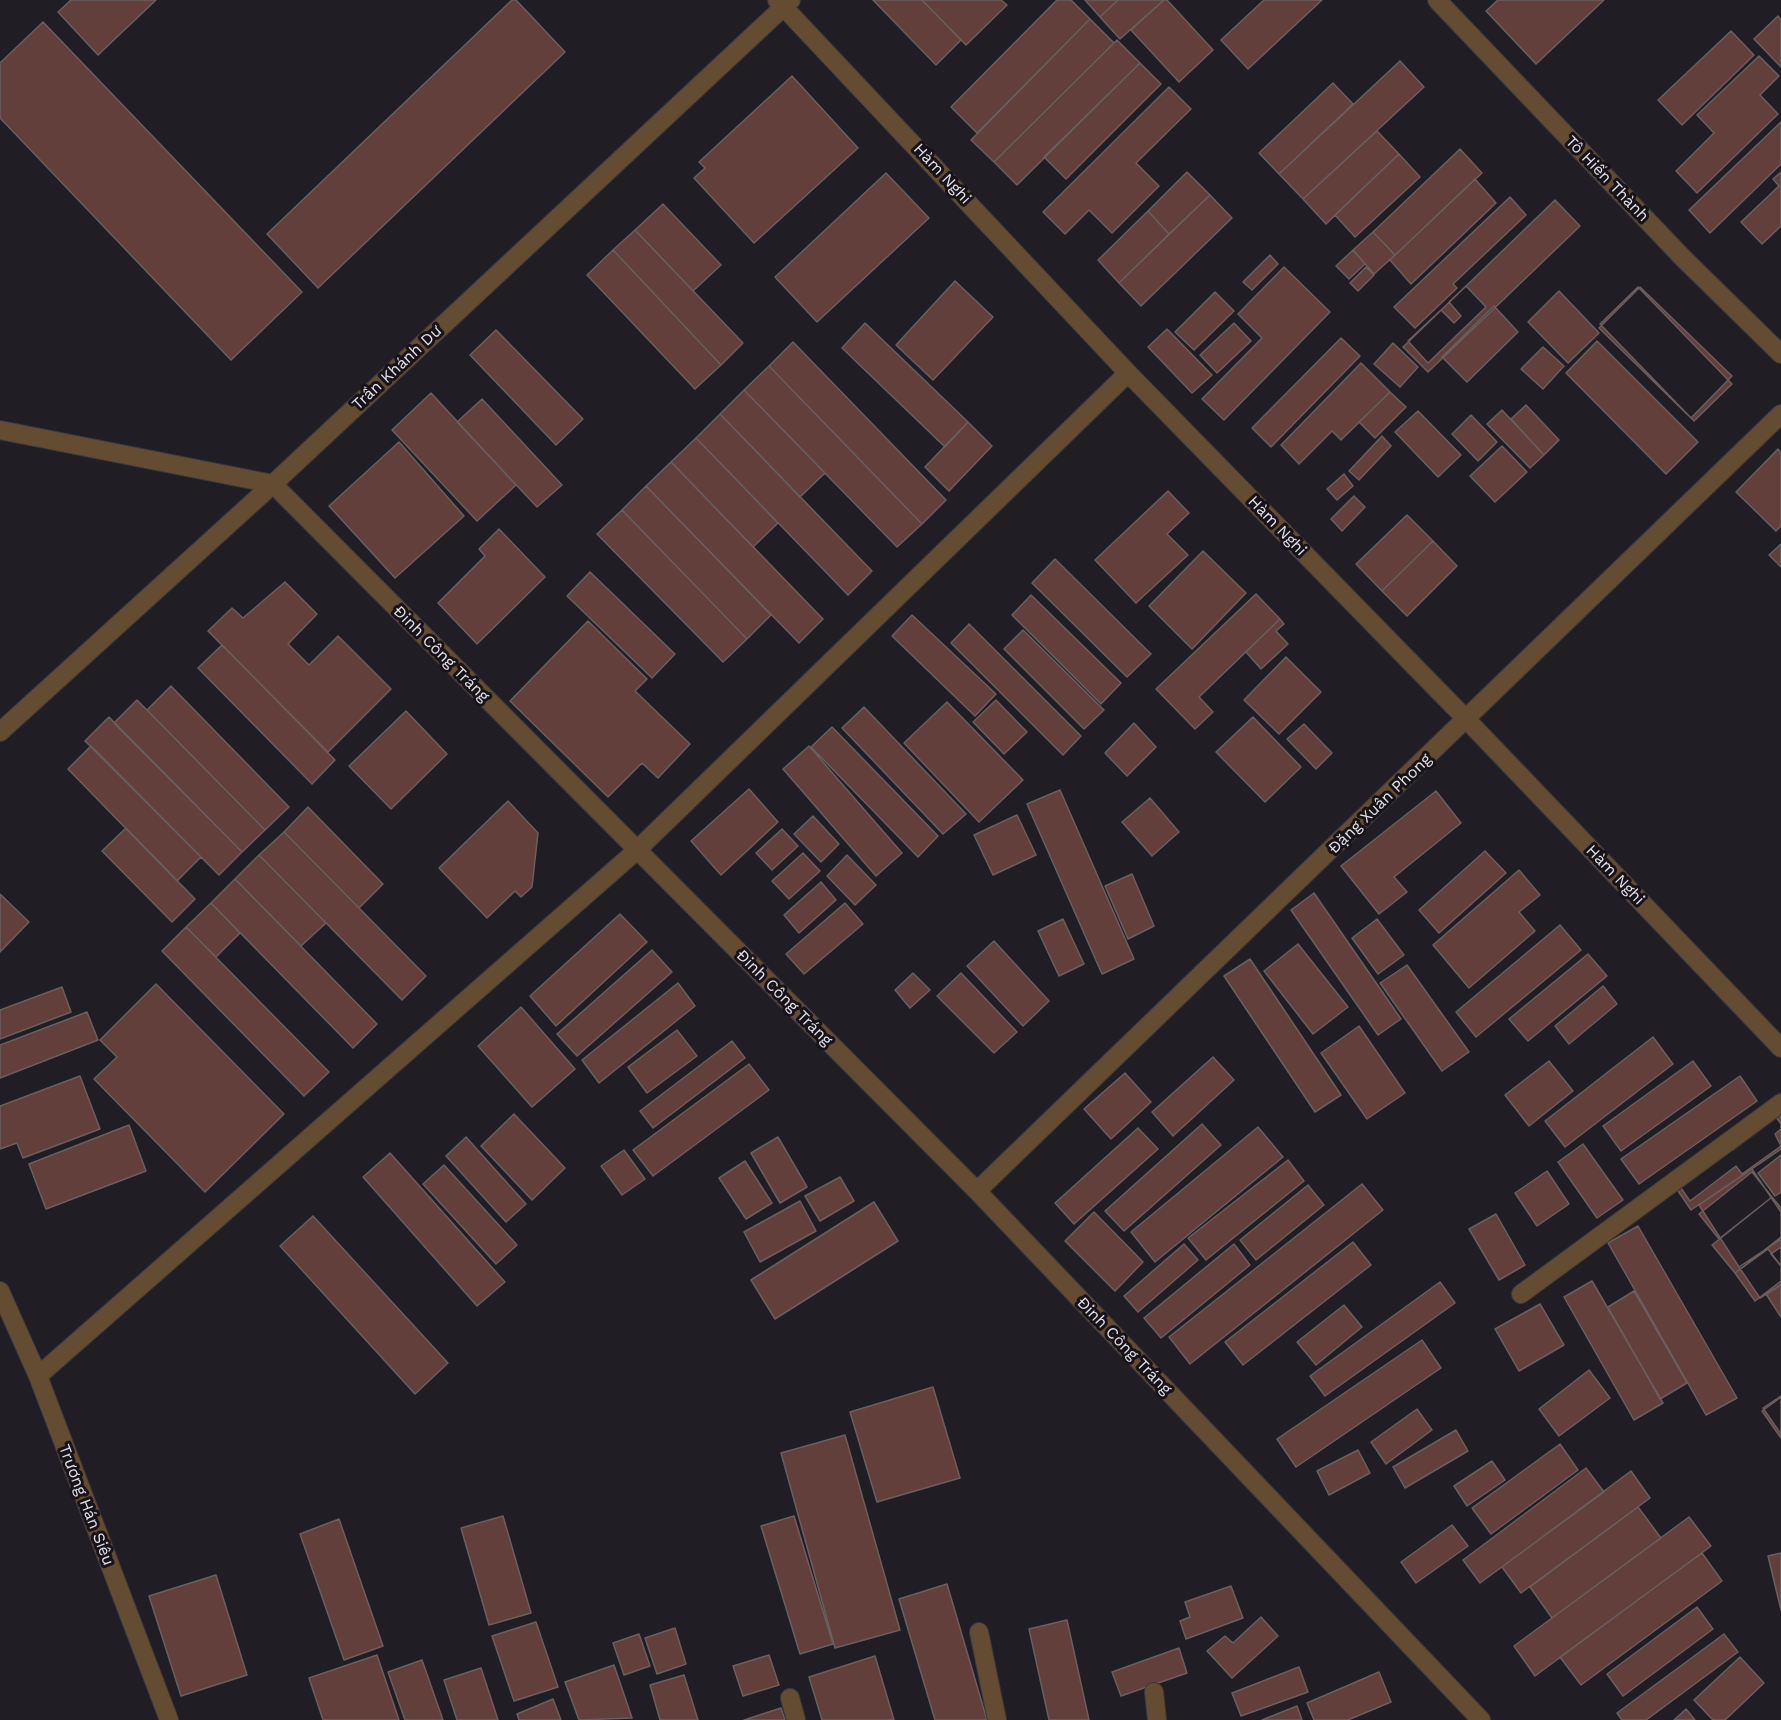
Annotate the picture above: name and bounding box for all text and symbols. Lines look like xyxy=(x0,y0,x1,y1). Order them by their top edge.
street label: Tô Hiến Thành xyxy=(1561,132,1653,226)
street label: Hàm Nghi xyxy=(909,140,975,208)
street label: Trần Khánh Dư xyxy=(348,322,446,414)
street label: Hàm Nghi xyxy=(1244,492,1310,560)
street label: Đinh Công Tráng xyxy=(389,602,493,706)
street label: Đặng Xuân Phong xyxy=(1324,750,1436,858)
street label: Hàm Nghi xyxy=(1582,841,1648,909)
street label: Đinh Công Tráng xyxy=(732,946,836,1050)
street label: Đinh Công Tráng xyxy=(1073,1293,1175,1399)
street label: Trương Hán Siêu xyxy=(54,1442,118,1568)

